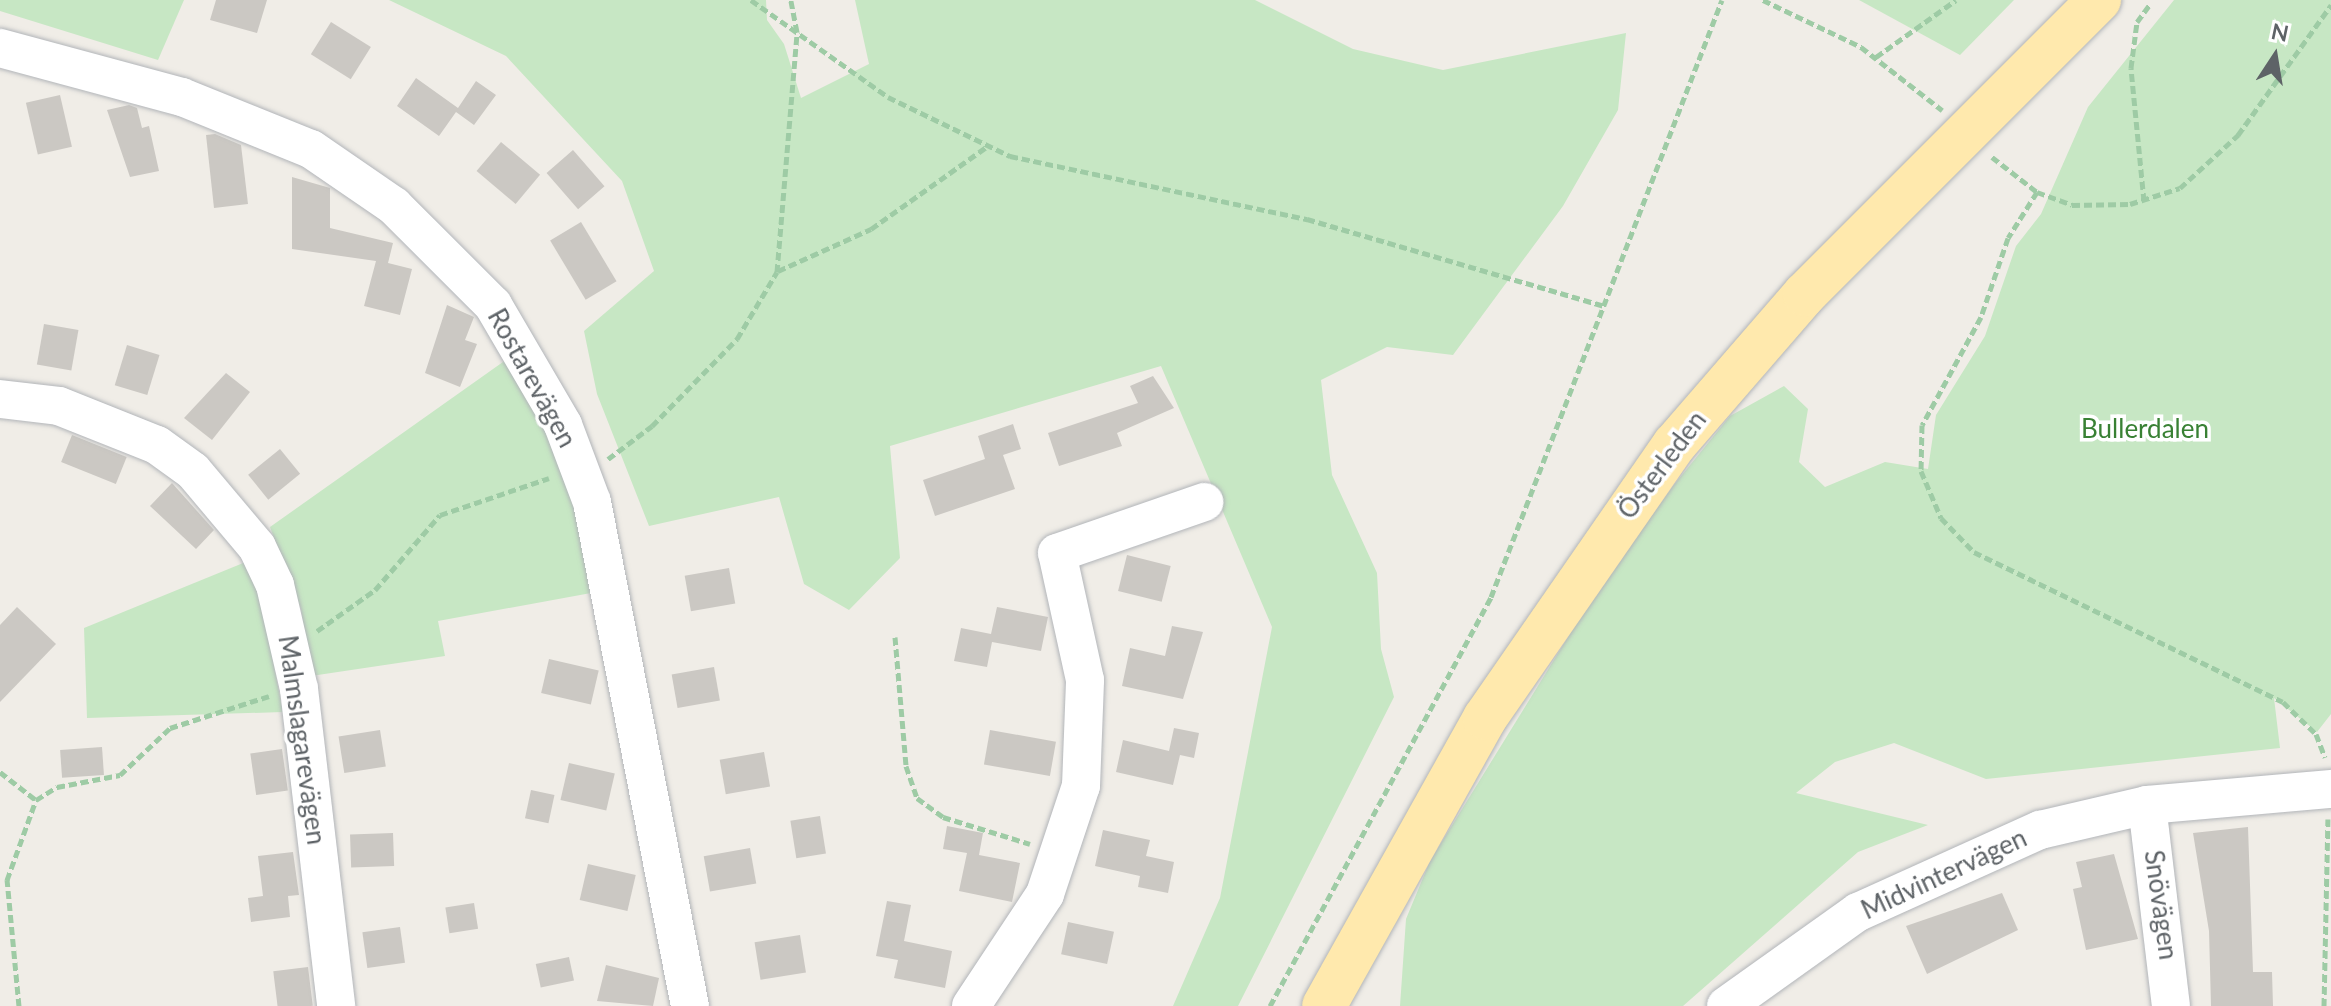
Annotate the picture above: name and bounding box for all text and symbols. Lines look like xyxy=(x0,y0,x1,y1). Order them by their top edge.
north arrow xyxy=(2235,16,2315,96)
text: N xyxy=(2269,17,2291,47)
street label: Rostarevägen xyxy=(481,303,583,453)
street label: Österleden xyxy=(1611,405,1713,525)
park label: Bullerdalen xyxy=(2081,413,2209,445)
street label: Malmslagarevägen xyxy=(272,633,332,847)
street label: Midvintervägen xyxy=(1856,822,2032,926)
street label: Snövägen xyxy=(2138,848,2184,962)

